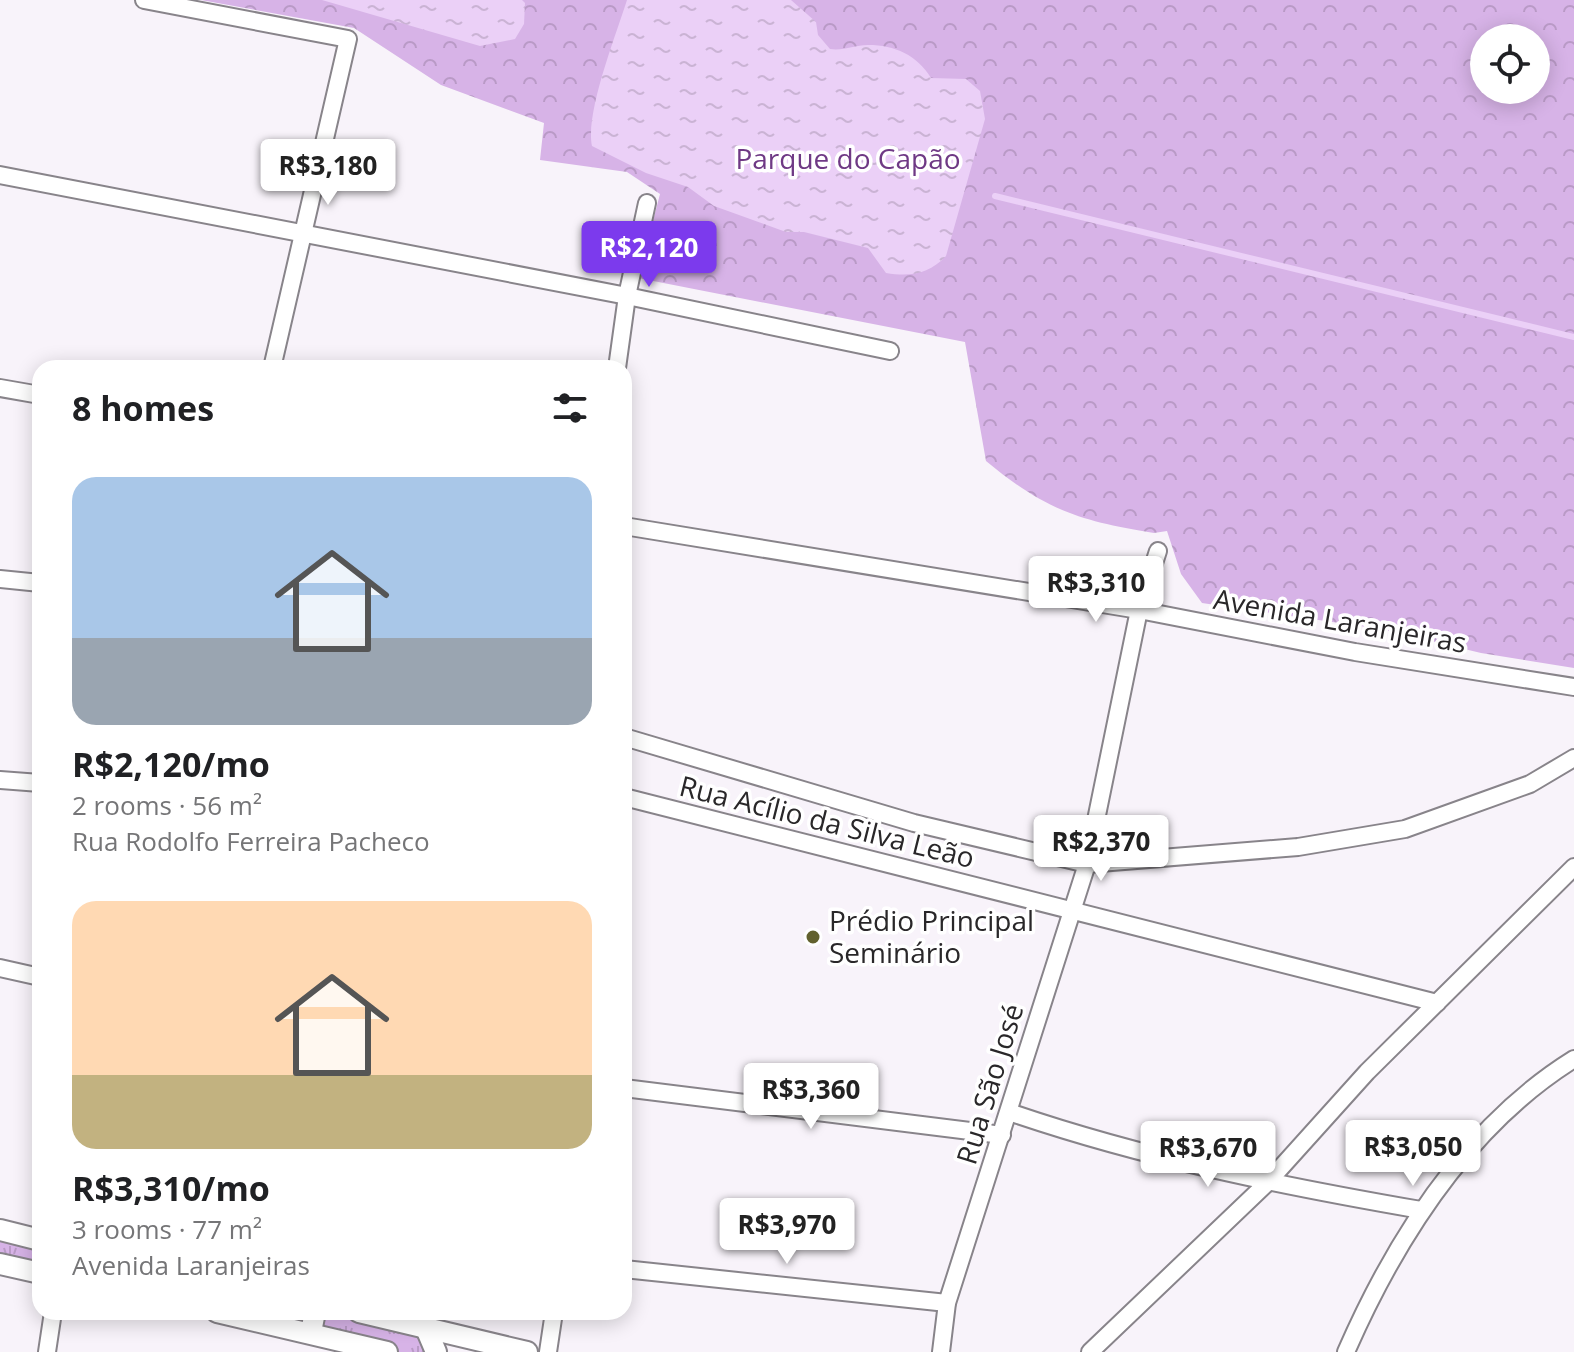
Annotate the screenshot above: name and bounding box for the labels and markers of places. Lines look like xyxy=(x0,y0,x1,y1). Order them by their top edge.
pin: R$3,180 xyxy=(254,139,402,207)
pin: R$2,120 xyxy=(575,221,723,289)
pin: R$3,310 xyxy=(1022,556,1170,624)
pin: R$2,370 xyxy=(1027,815,1175,883)
place label: Prédio Principal Seminário xyxy=(829,901,1034,971)
marker: Prédio Principal Seminário xyxy=(804,928,822,946)
pin: R$3,360 xyxy=(737,1063,885,1131)
pin: R$3,050 xyxy=(1339,1120,1487,1188)
pin: R$3,670 xyxy=(1134,1121,1282,1189)
pin: R$3,970 xyxy=(713,1198,861,1266)

